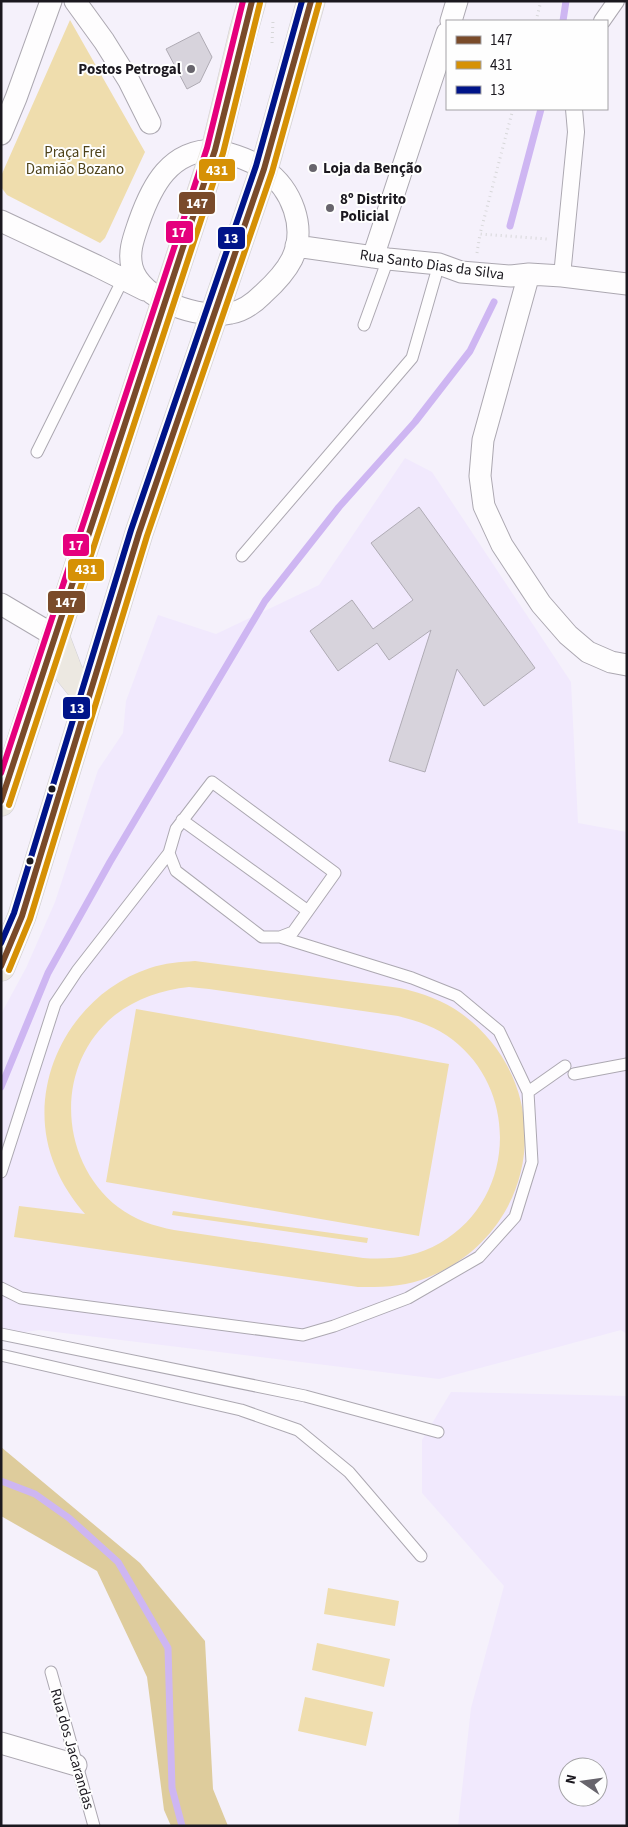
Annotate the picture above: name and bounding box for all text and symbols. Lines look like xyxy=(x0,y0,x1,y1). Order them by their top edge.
legend xyxy=(446,20,608,110)
text: 147 xyxy=(490,30,512,51)
text: 431 xyxy=(490,55,512,76)
place label: Postos Petrogal xyxy=(78,59,182,80)
marker: Postos Petrogal xyxy=(185,63,197,75)
text: 13 xyxy=(490,80,505,101)
park label: Praça Frei Damião Bozano xyxy=(26,142,124,180)
line badge: 431 xyxy=(198,158,236,182)
place label: Loja da Benção xyxy=(323,158,422,179)
text: 431 xyxy=(206,161,228,181)
marker: Loja da Benção xyxy=(307,162,319,174)
place label: 8º Distrito Policial xyxy=(340,189,406,227)
line badge: 147 xyxy=(178,191,216,215)
text: 147 xyxy=(186,194,208,214)
marker: 8º Distrito Policial xyxy=(324,202,336,214)
line badge: 17 xyxy=(165,220,194,244)
text: 17 xyxy=(172,223,186,243)
line badge: 13 xyxy=(217,226,246,250)
text: 13 xyxy=(224,229,238,249)
street label: Rua Santo Dias da Silva xyxy=(359,244,505,286)
line badge: 17 xyxy=(62,533,90,557)
text: 17 xyxy=(69,536,83,556)
line badge: 431 xyxy=(67,558,105,582)
text: 431 xyxy=(75,560,97,580)
line badge: 147 xyxy=(47,590,86,614)
text: 147 xyxy=(55,593,77,613)
line badge: 13 xyxy=(62,696,91,720)
text: 13 xyxy=(70,699,84,719)
unlabelled marker xyxy=(47,784,57,794)
unlabelled marker xyxy=(25,856,35,866)
street label: Rua dos Jacarandas xyxy=(45,1686,99,1812)
north arrow xyxy=(558,1757,608,1807)
text: N xyxy=(561,1773,582,1786)

